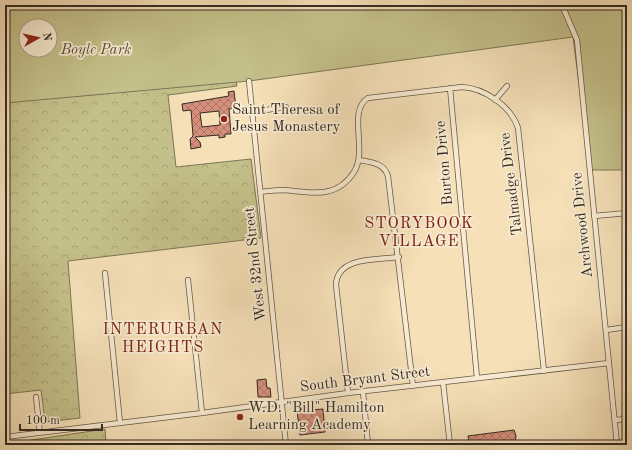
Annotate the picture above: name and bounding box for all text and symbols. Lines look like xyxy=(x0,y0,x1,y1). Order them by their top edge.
north arrow xyxy=(18,18,58,58)
text: N xyxy=(40,32,53,42)
park label: Boyle Park xyxy=(60,43,131,58)
place label: Saint Theresa of Jesus Monastery xyxy=(232,103,341,135)
marker: Saint Theresa of Jesus Monastery xyxy=(219,114,229,124)
street label: Burton Drive xyxy=(434,120,456,206)
street label: Talmadge Drive xyxy=(498,131,526,236)
street label: Archwood Drive xyxy=(570,171,596,279)
street label: West 32nd Street xyxy=(243,206,269,322)
district label: STORYBOOK VILLAGE xyxy=(364,216,474,250)
district label: INTERURBAN HEIGHTS xyxy=(103,322,223,356)
street label: South Bryant Street xyxy=(299,365,431,395)
place label: W.D. "Bill" Hamilton Learning Academy xyxy=(248,401,385,433)
scale bar xyxy=(20,406,102,432)
marker: W.D. "Bill" Hamilton Learning Academy xyxy=(235,412,245,422)
text: 100 m xyxy=(26,415,60,427)

